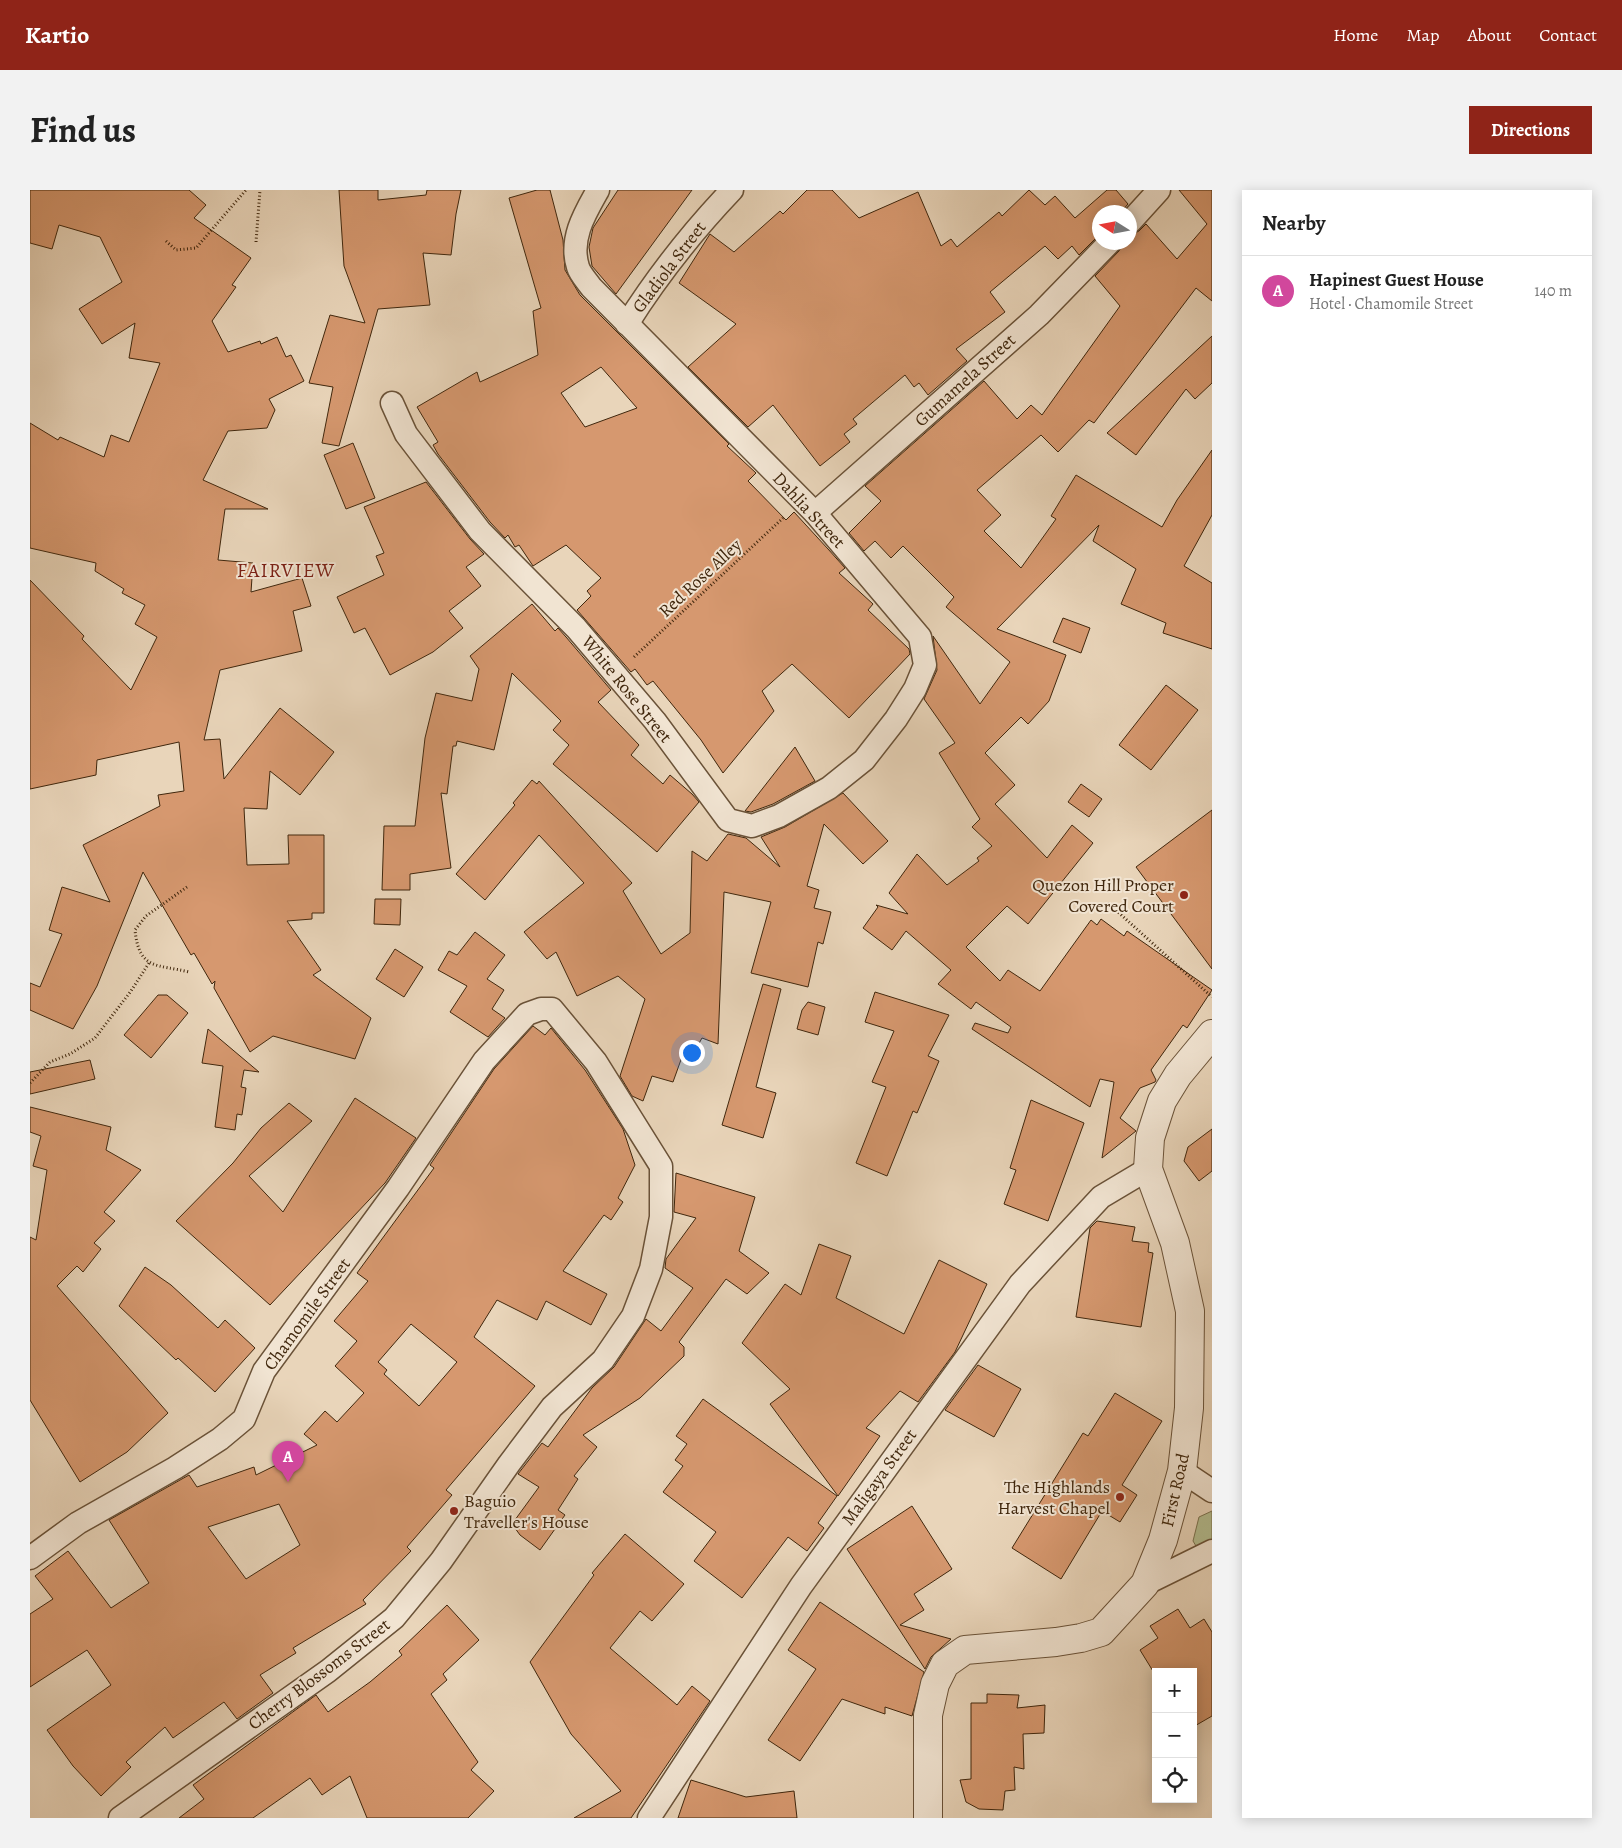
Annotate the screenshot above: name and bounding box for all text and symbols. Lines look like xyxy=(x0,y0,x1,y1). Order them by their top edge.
text: Kartio xyxy=(25,19,89,51)
text: Home xyxy=(1333,23,1378,47)
text: Map xyxy=(1406,23,1439,47)
text: About xyxy=(1467,23,1511,47)
text: Contact xyxy=(1539,23,1597,47)
text: Find us xyxy=(30,106,136,154)
button: Directions xyxy=(1469,106,1592,154)
north arrow xyxy=(1092,205,1137,250)
text: Nearby xyxy=(1262,209,1325,237)
street label: Gladiola Street xyxy=(627,216,711,318)
text: Hapinest Guest House xyxy=(1309,267,1484,293)
text: A xyxy=(1273,280,1283,302)
text: 140 m xyxy=(1534,280,1572,302)
text: Hotel · Chamomile Street xyxy=(1309,293,1473,315)
street label: Gumamela Street xyxy=(909,328,1021,432)
street label: Dahlia Street xyxy=(767,467,851,553)
street label: Red Rose Alley xyxy=(653,533,747,623)
district label: FAIRVIEW xyxy=(237,557,335,584)
street label: White Rose Street xyxy=(576,630,678,748)
place label: Quezon Hill Proper Covered Court xyxy=(1032,873,1174,918)
marker: Quezon Hill Proper Covered Court xyxy=(1178,889,1190,901)
your location xyxy=(679,1040,705,1066)
street label: Chamomile Street xyxy=(258,1253,356,1375)
street label: Maligaya Street xyxy=(836,1424,922,1530)
pin: A xyxy=(272,1441,304,1482)
street label: First Road xyxy=(1155,1450,1195,1529)
place label: The Highlands Harvest Chapel xyxy=(997,1475,1111,1520)
place label: Baguio Traveller's House xyxy=(464,1489,589,1534)
marker: The Highlands Harvest Chapel xyxy=(1114,1491,1126,1503)
marker: Baguio Traveller's House xyxy=(448,1505,460,1517)
street label: Cherry Blossoms Street xyxy=(243,1613,395,1735)
map controls xyxy=(1152,1668,1197,1803)
button: + xyxy=(1152,1668,1197,1713)
button: − xyxy=(1152,1713,1197,1758)
button: locate xyxy=(1152,1758,1197,1803)

